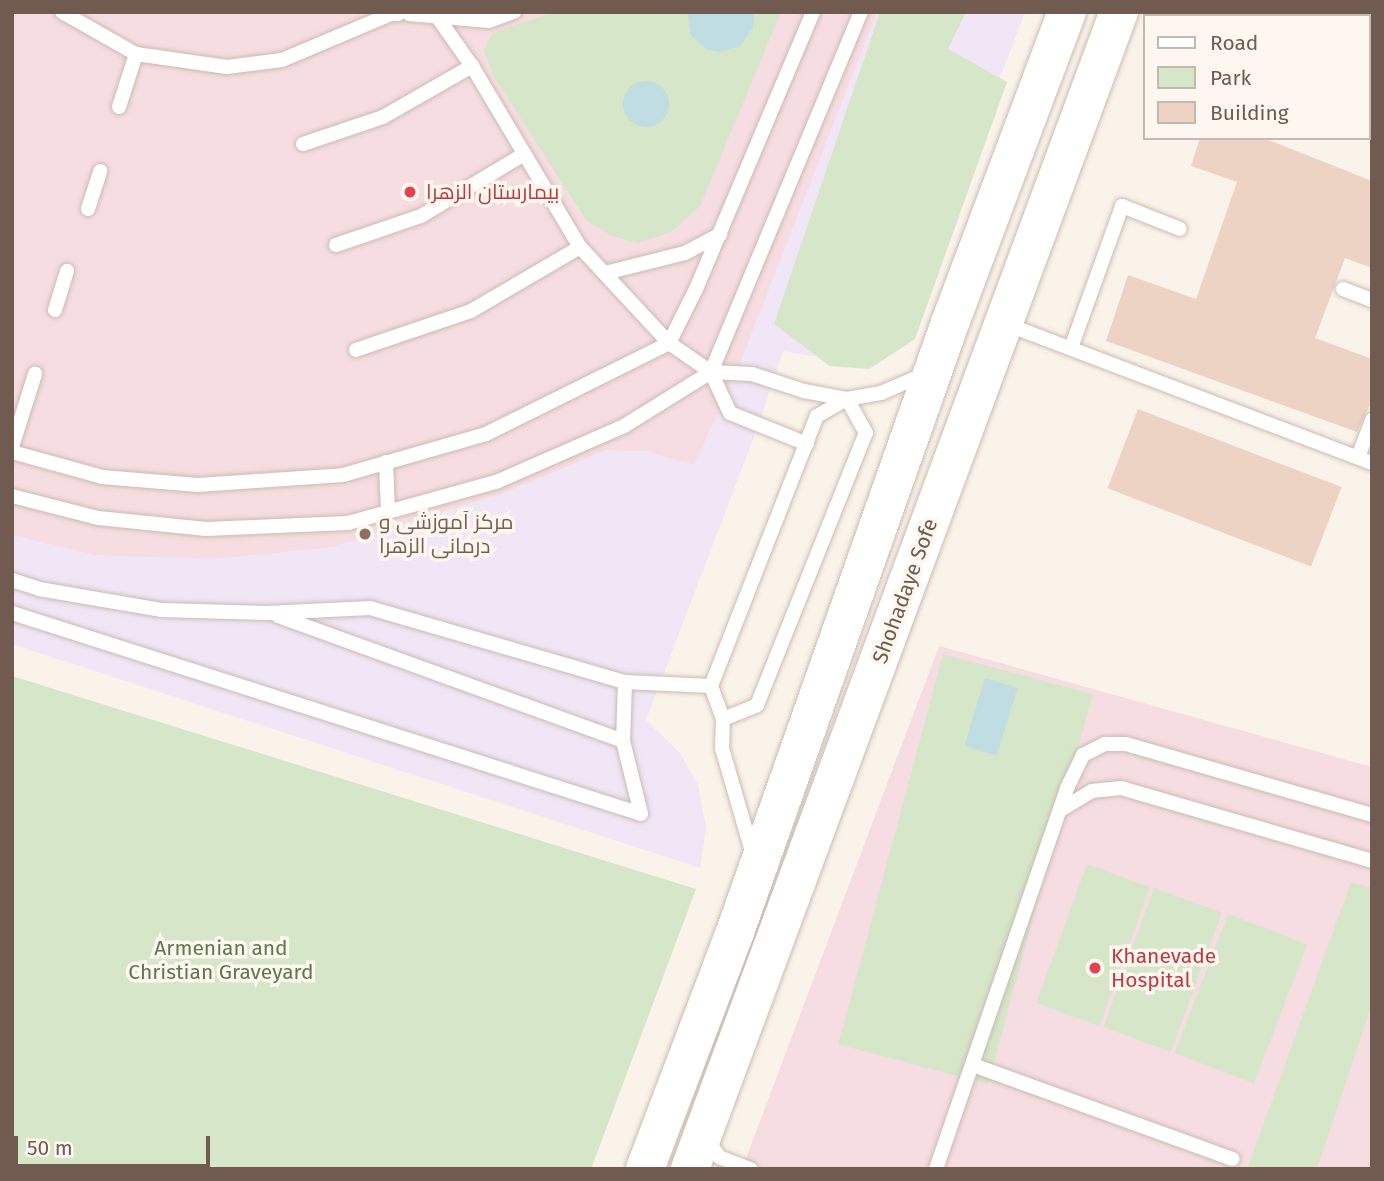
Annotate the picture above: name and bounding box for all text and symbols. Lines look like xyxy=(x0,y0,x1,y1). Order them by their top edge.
legend xyxy=(1142,14,1370,140)
text: Road xyxy=(1210,30,1258,56)
text: Park xyxy=(1210,65,1251,91)
text: Building xyxy=(1210,100,1289,126)
place label: بیمارستان الزهرا xyxy=(426,179,559,205)
marker: بیمارستان الزهرا xyxy=(400,182,420,202)
place label: مرکز آموزشی و درمانی الزهرا xyxy=(379,509,514,559)
street label: Shohadaye Sofe xyxy=(867,515,943,667)
marker: مرکز آموزشی و درمانی الزهرا xyxy=(357,526,373,542)
park label: Armenian and Christian Graveyard xyxy=(128,935,314,985)
place label: Khanevade Hospital xyxy=(1111,943,1216,993)
marker: Khanevade Hospital xyxy=(1085,958,1105,978)
scale bar xyxy=(18,1122,214,1166)
text: 50 m xyxy=(27,1135,73,1161)

